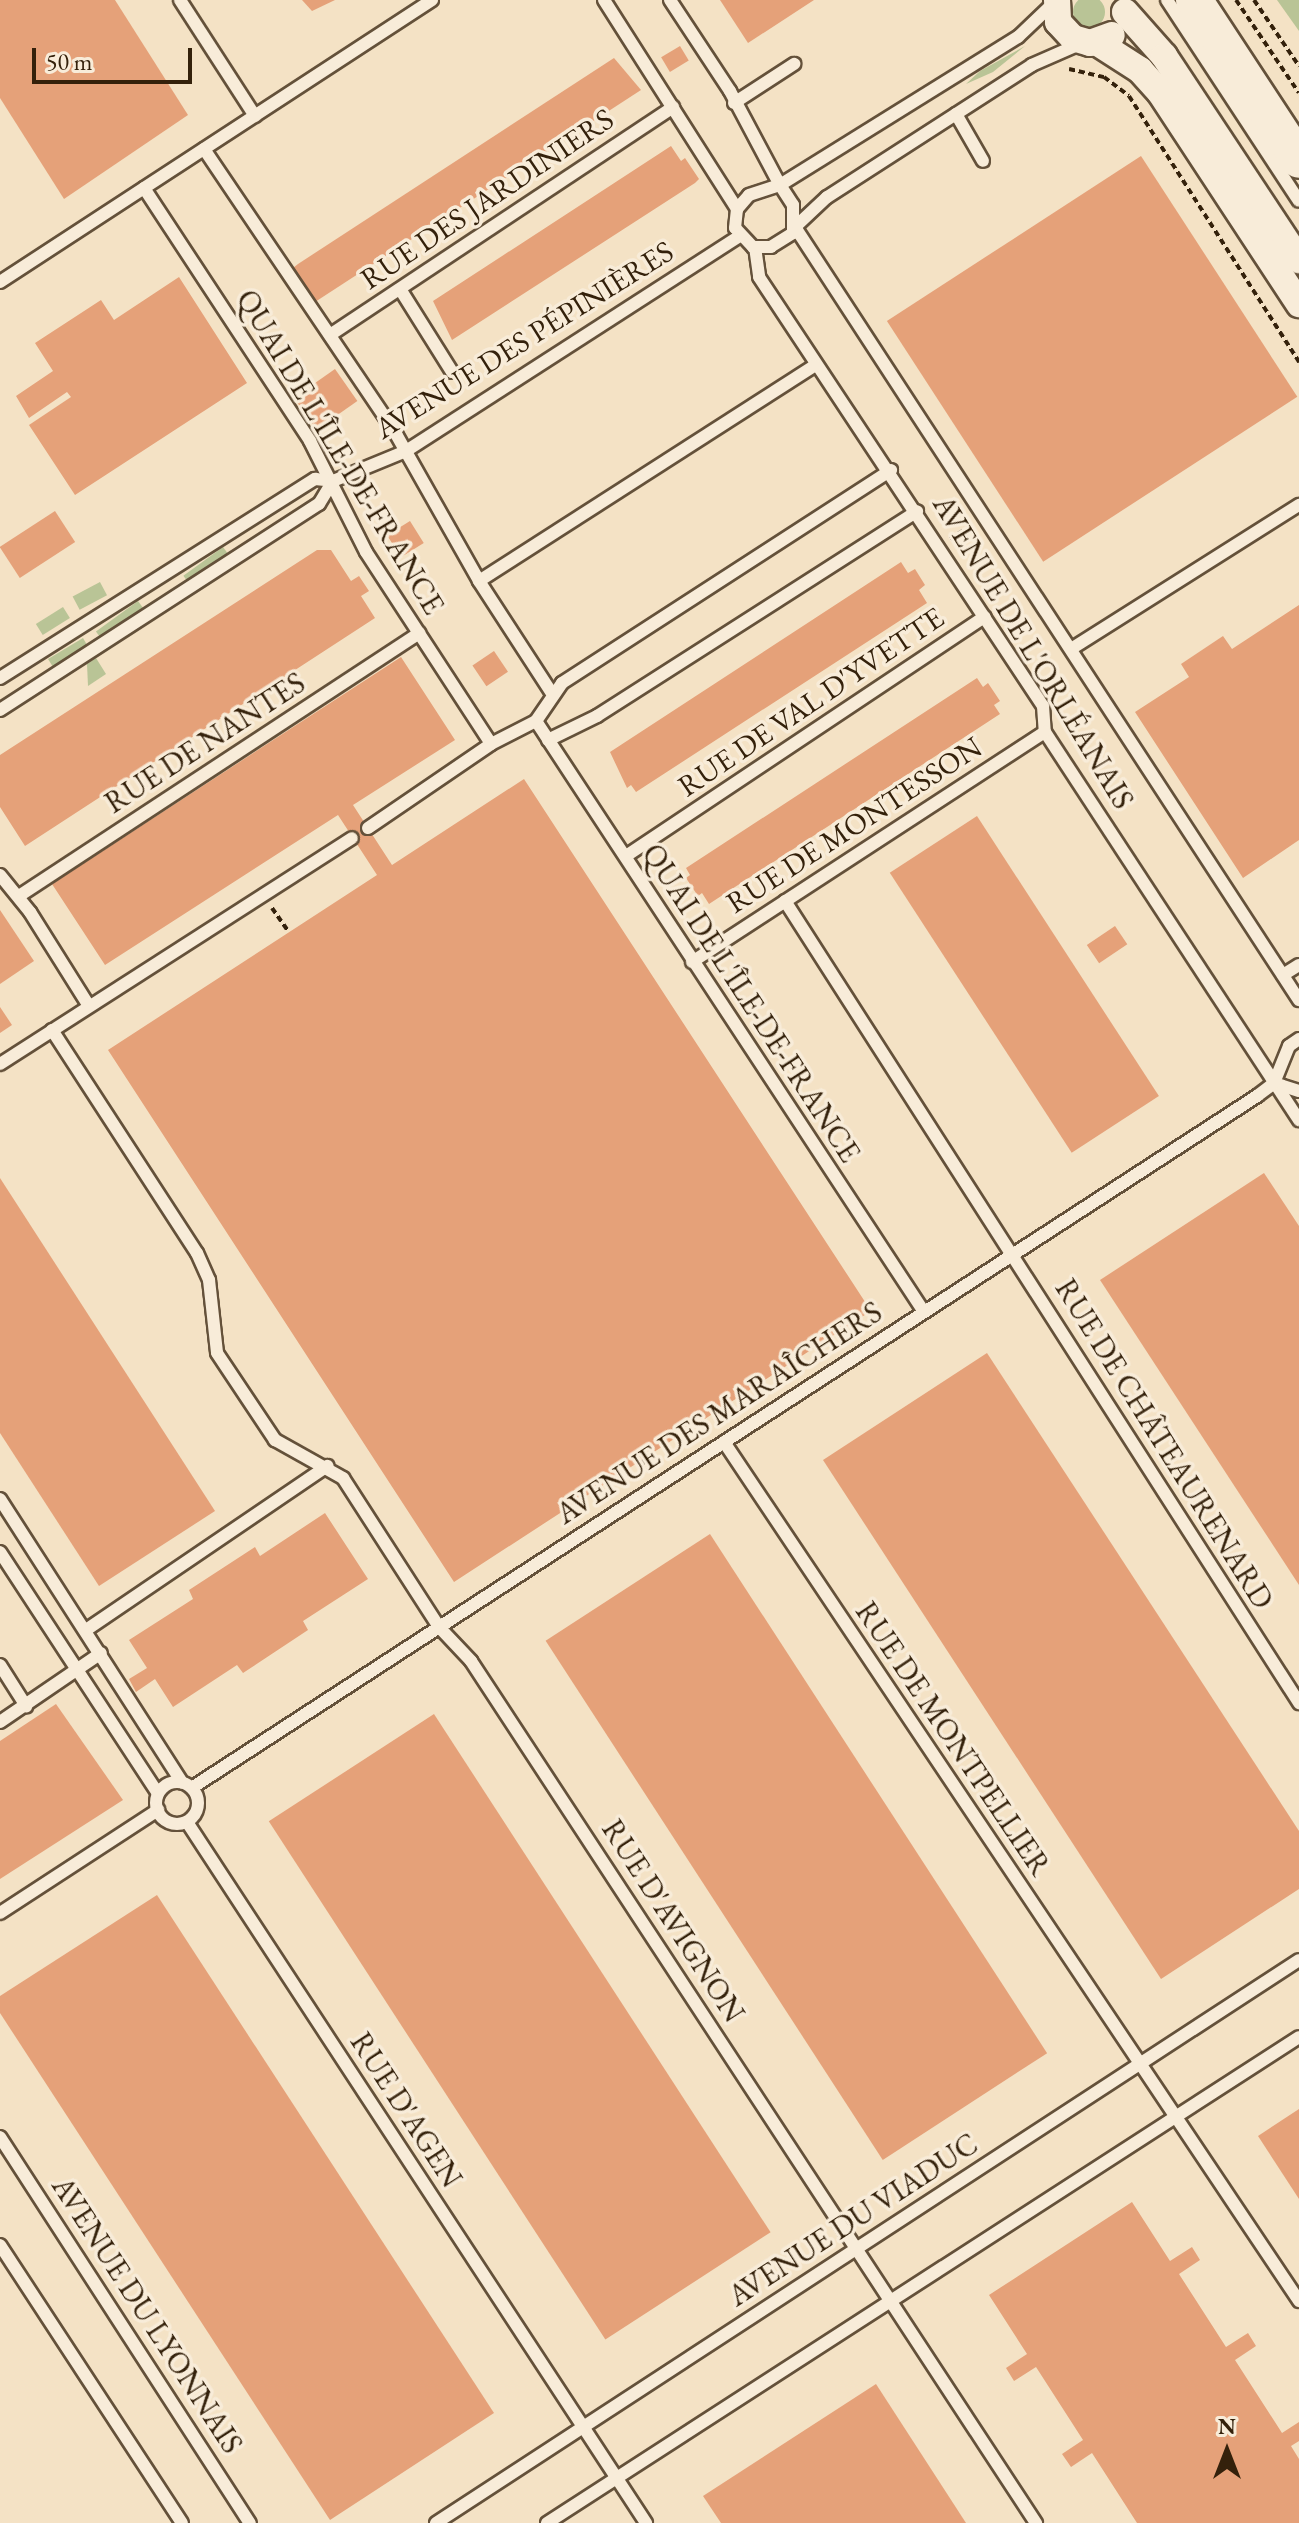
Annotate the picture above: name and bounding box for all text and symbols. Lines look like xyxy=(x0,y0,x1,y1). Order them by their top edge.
scale bar xyxy=(36,32,196,82)
text: 50 m xyxy=(46,46,93,77)
street label: RUE DES JARDINIERS xyxy=(354,101,620,297)
street label: AVENUE DES PÉPINIÈRES xyxy=(368,233,680,447)
street label: QUAI DE L'ÎLE-DE-FRANCE xyxy=(229,283,451,621)
street label: AVENUE DE L'ORLÉANAIS xyxy=(925,489,1141,815)
street label: RUE DE VAL D'YVETTE xyxy=(671,600,951,804)
street label: RUE DE NANTES xyxy=(98,665,312,821)
street label: RUE DE MONTESSON xyxy=(720,729,988,921)
street label: QUAI DE L'ÎLE-DE-FRANCE xyxy=(635,837,867,1169)
street label: RUE DE CHÂTEAURENARD xyxy=(1047,1272,1281,1616)
street label: AVENUE DES MARAÎCHERS xyxy=(549,1294,889,1532)
street label: RUE DE MONTPELLIER xyxy=(848,1595,1058,1883)
street label: RUE D'AVIGNON xyxy=(594,1813,752,2029)
street label: RUE D'AGEN xyxy=(343,2026,469,2194)
street label: AVENUE DU VIADUC xyxy=(721,2126,985,2314)
street label: AVENUE DU LYONNAIS xyxy=(44,2170,250,2460)
north arrow xyxy=(1187,2411,1267,2491)
text: N xyxy=(1218,2412,1236,2441)

